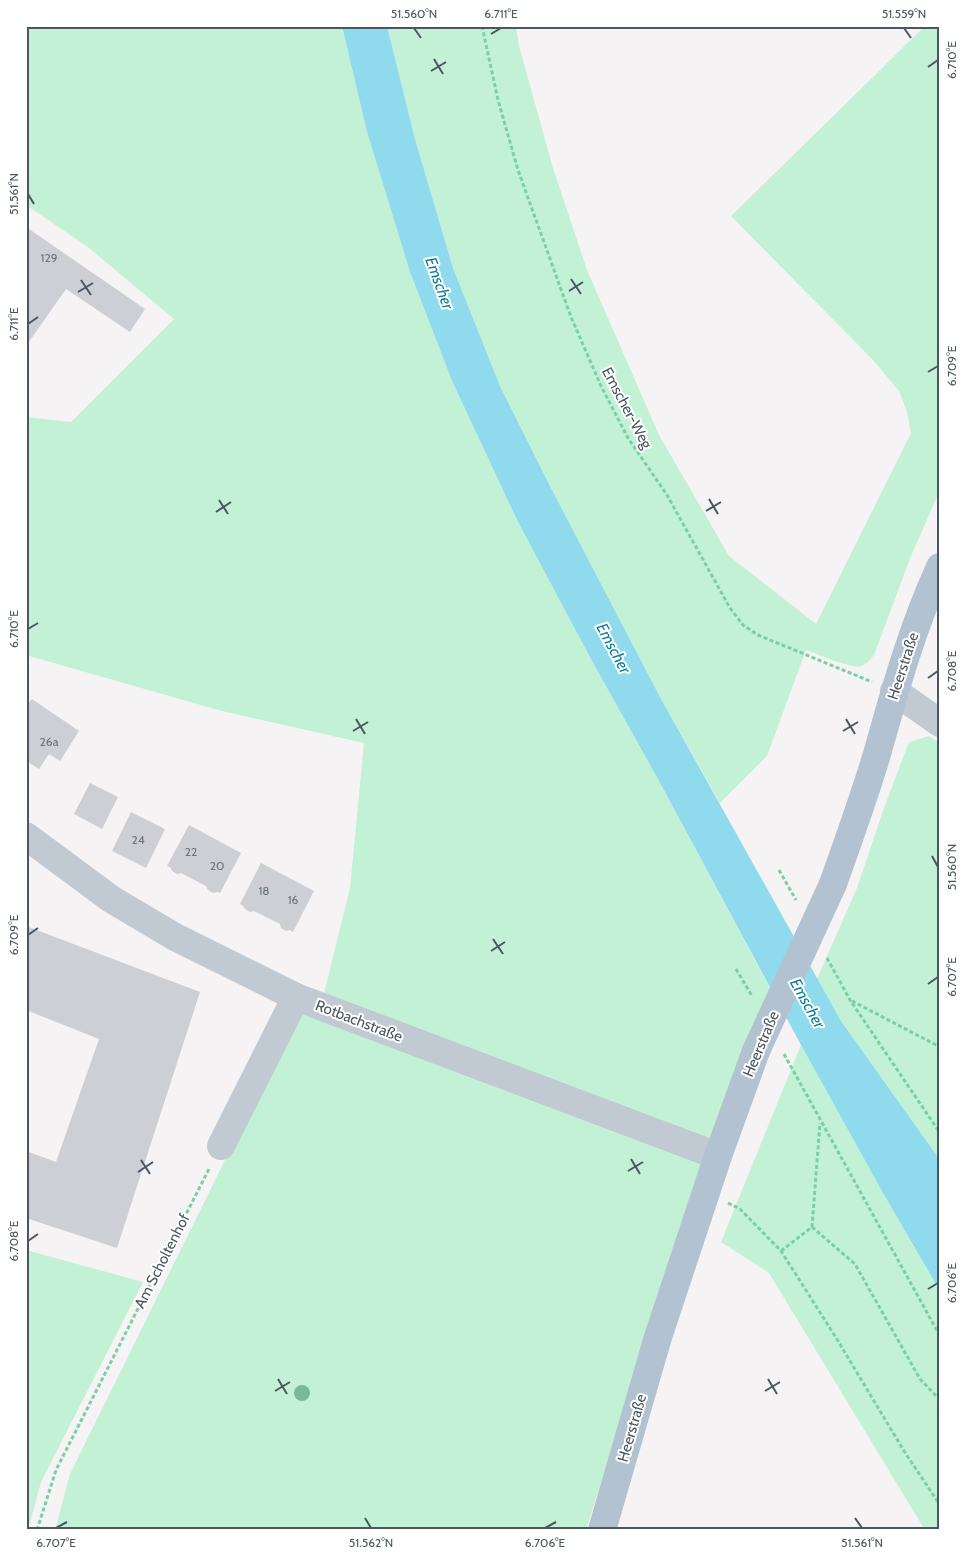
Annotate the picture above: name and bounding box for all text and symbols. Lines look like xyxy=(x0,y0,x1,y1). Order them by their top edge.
text: 51.560°N xyxy=(391,6,437,21)
text: 6.711°E xyxy=(484,6,518,21)
text: 51.559°N xyxy=(882,6,926,21)
text: 6.710°E xyxy=(944,41,959,79)
text: 51.561°N xyxy=(6,173,21,215)
house number: 129 xyxy=(40,250,58,265)
water label: Emscher xyxy=(421,254,458,313)
text: 6.711°E xyxy=(6,307,21,341)
text: 6.709°E xyxy=(944,345,959,386)
street label: Emscher-Weg xyxy=(598,364,656,452)
text: 6.710°E xyxy=(6,610,21,648)
water label: Emscher xyxy=(592,620,635,678)
street label: Heerstraße xyxy=(884,630,922,702)
text: 6.708°E xyxy=(944,650,959,692)
house number: 26a xyxy=(40,734,59,749)
house number: 24 xyxy=(131,832,145,847)
house number: 22 xyxy=(185,844,197,859)
text: 51.560°N xyxy=(944,844,959,890)
house number: 20 xyxy=(210,858,224,873)
house number: 18 xyxy=(258,883,270,898)
house number: 16 xyxy=(288,892,299,907)
text: 6.709°E xyxy=(6,914,21,955)
text: 6.707°E xyxy=(944,957,959,997)
water label: Emscher xyxy=(786,975,830,1033)
street label: Rotbachstraße xyxy=(313,996,405,1046)
street label: Heerstraße xyxy=(739,1008,783,1080)
street label: Am Scholtenhof xyxy=(130,1211,194,1311)
text: 6.708°E xyxy=(6,1220,21,1262)
text: 6.706°E xyxy=(944,1262,959,1303)
street label: Heerstraße xyxy=(614,1392,650,1464)
text: 6.707°E xyxy=(36,1535,76,1550)
text: 51.562°N xyxy=(349,1535,393,1550)
text: 6.706°E xyxy=(525,1535,566,1550)
text: 51.561°N xyxy=(841,1535,883,1550)

